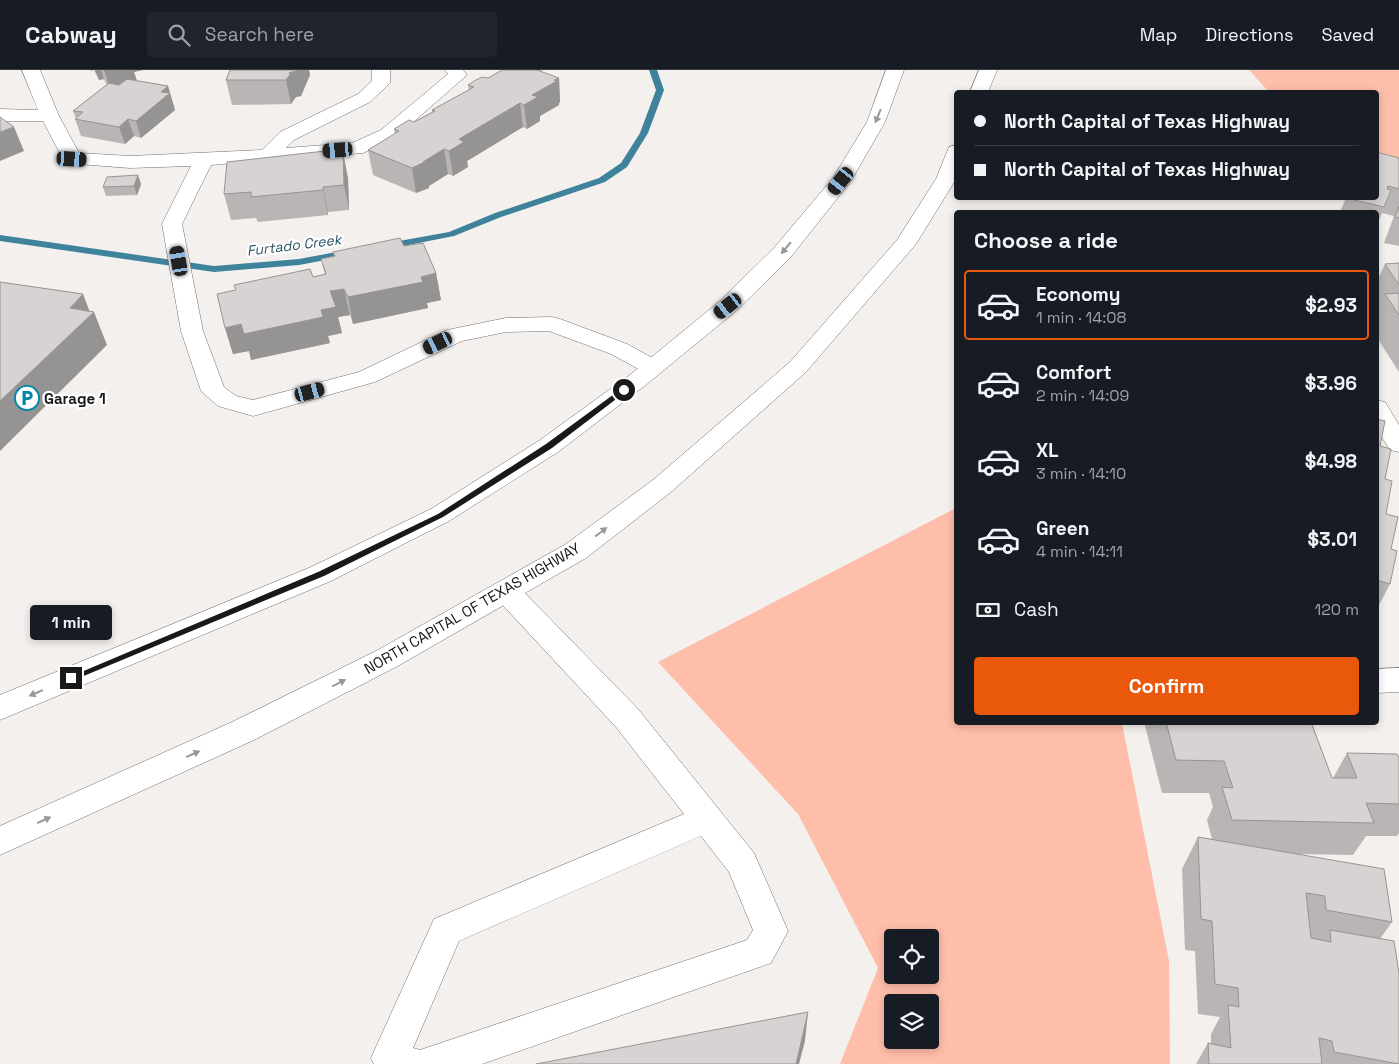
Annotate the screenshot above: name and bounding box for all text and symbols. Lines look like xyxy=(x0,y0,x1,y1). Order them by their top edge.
search box xyxy=(147,12,497,57)
text: Cabway xyxy=(25,19,117,50)
icon: search xyxy=(165,21,193,49)
text: Search here xyxy=(205,22,314,47)
text: Map xyxy=(1140,23,1177,46)
text: Directions xyxy=(1205,23,1294,46)
text: Saved xyxy=(1322,23,1374,46)
one-way arrow xyxy=(874,108,881,123)
text: North Capital of Texas Highway xyxy=(1004,109,1290,134)
car xyxy=(322,141,353,159)
car xyxy=(56,151,87,167)
text: North Capital of Texas Highway xyxy=(1004,157,1290,182)
car xyxy=(825,165,856,197)
text: Choose a ride xyxy=(974,226,1118,254)
water label: Furtado Creek xyxy=(246,230,344,260)
one-way arrow xyxy=(780,242,791,255)
car xyxy=(169,245,188,277)
text: Economy xyxy=(1036,282,1120,307)
icon: car xyxy=(976,283,1021,328)
car xyxy=(711,291,744,321)
text: $2.93 xyxy=(1305,293,1357,318)
text: 1 min · 14:08 xyxy=(1036,307,1126,328)
car xyxy=(421,330,454,356)
text: Comfort xyxy=(1036,360,1112,385)
icon: car xyxy=(976,361,1021,406)
text: $3.96 xyxy=(1305,371,1357,396)
route start xyxy=(613,379,635,401)
car xyxy=(293,381,326,403)
parking icon: Garage 1 xyxy=(14,385,40,411)
text: 2 min · 14:09 xyxy=(1036,385,1129,406)
place label: Garage 1 xyxy=(44,389,106,408)
text: XL xyxy=(1036,438,1059,463)
icon: car xyxy=(976,439,1021,484)
text: $4.98 xyxy=(1305,449,1357,474)
text: 3 min · 14:10 xyxy=(1036,463,1126,484)
text: Green xyxy=(1036,516,1089,541)
icon: car xyxy=(976,517,1021,562)
one-way arrow xyxy=(594,527,608,537)
text: $3.01 xyxy=(1308,527,1357,552)
street label: NORTH CAPITAL OF TEXAS HIGHWAY xyxy=(360,538,584,678)
text: 4 min · 14:11 xyxy=(1036,541,1123,562)
icon: cash xyxy=(974,596,1002,624)
text: Cash xyxy=(1014,597,1059,622)
text: 120 m xyxy=(1315,599,1359,620)
callout: 1 min xyxy=(30,606,112,640)
text: 1 min xyxy=(51,612,91,633)
button: Confirm xyxy=(974,657,1359,715)
route end xyxy=(60,667,82,689)
one-way arrow xyxy=(332,679,346,687)
one-way arrow xyxy=(28,690,43,697)
one-way arrow xyxy=(185,749,200,758)
one-way arrow xyxy=(37,816,51,824)
map controls xyxy=(884,929,939,1049)
button: locate xyxy=(884,929,939,984)
button: layers xyxy=(884,994,939,1049)

